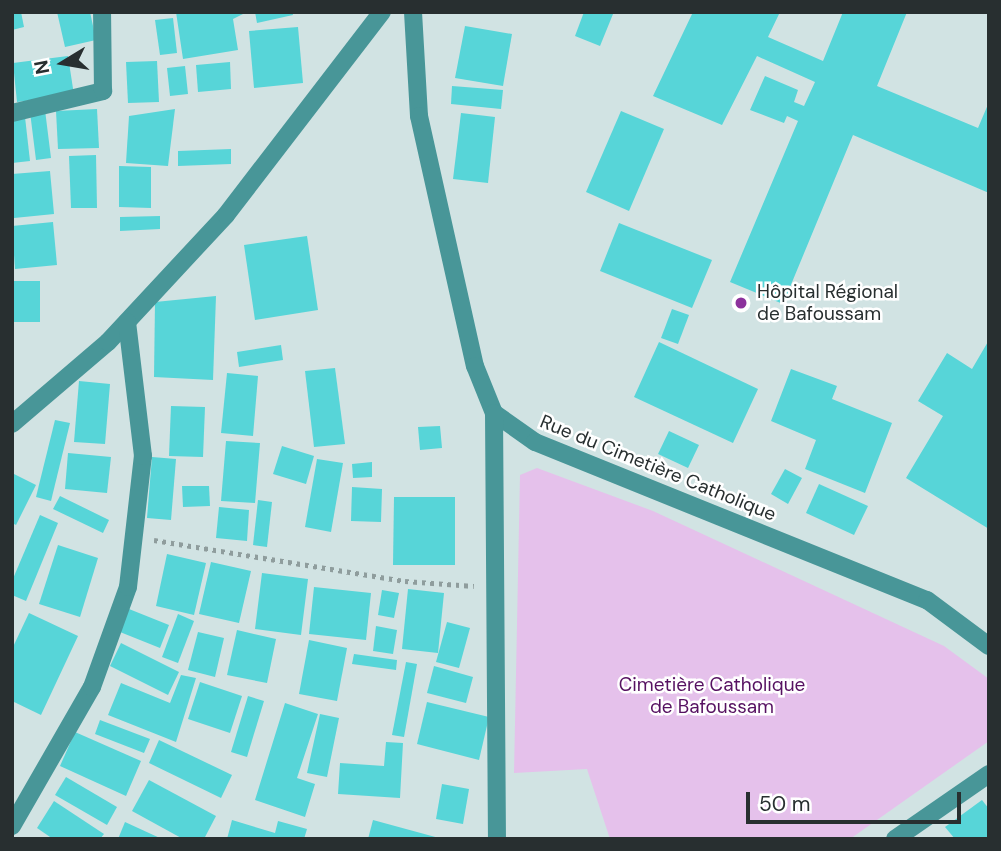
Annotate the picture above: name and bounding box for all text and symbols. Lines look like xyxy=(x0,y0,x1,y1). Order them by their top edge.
north arrow xyxy=(28,28,98,98)
text: N xyxy=(28,58,55,76)
place label: Hôpital Régional de Bafoussam xyxy=(757,281,898,325)
marker: Hôpital Régional de Bafoussam xyxy=(731,293,751,313)
street label: Rue du Cimetière Catholique xyxy=(537,410,779,526)
park label: Cimetière Catholique de Bafoussam xyxy=(619,674,805,718)
scale bar xyxy=(749,778,964,822)
text: 50 m xyxy=(759,790,810,818)

